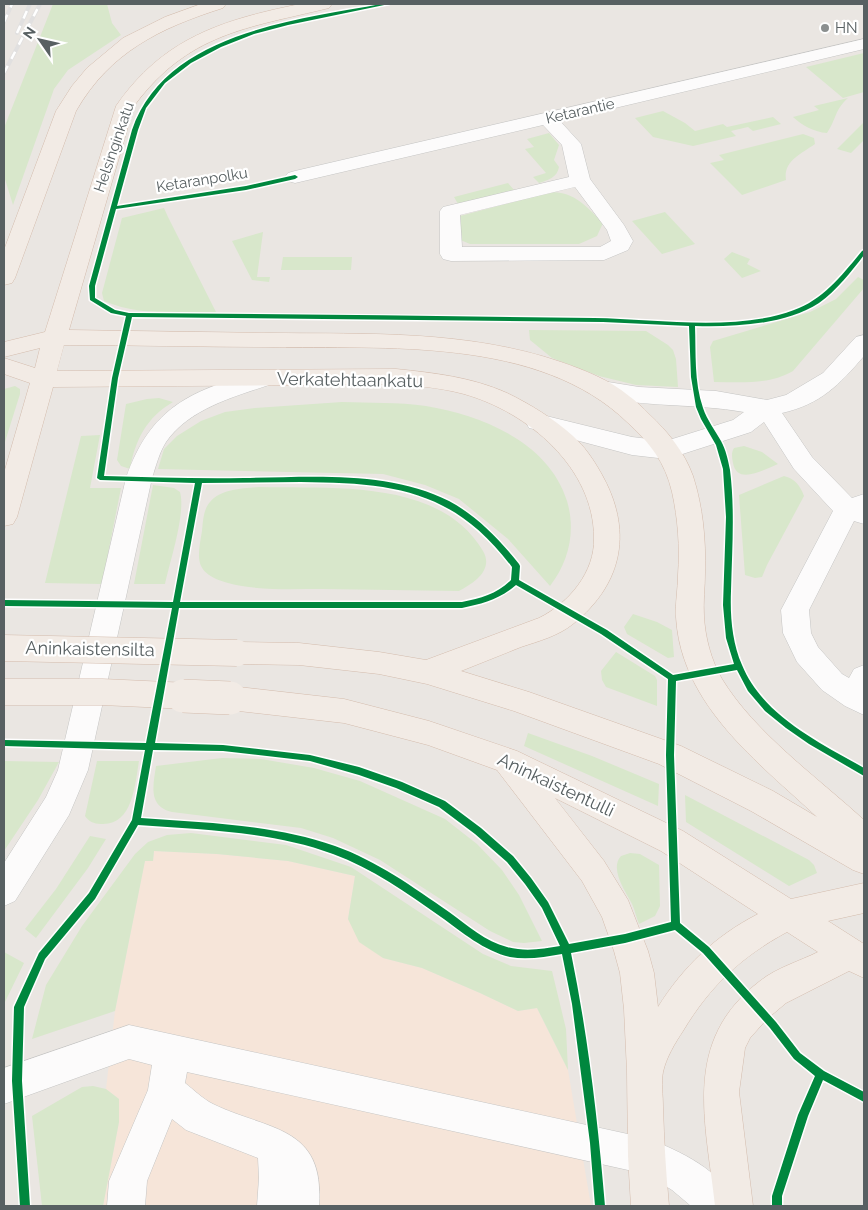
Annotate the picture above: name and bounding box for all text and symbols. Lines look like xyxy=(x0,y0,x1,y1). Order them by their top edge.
north arrow xyxy=(15,15,65,65)
place label: HN xyxy=(835,19,858,37)
marker: HN xyxy=(819,22,831,34)
text: N xyxy=(20,24,39,42)
street label: Ketarantie xyxy=(544,94,616,128)
street label: Helsinginkatu xyxy=(90,99,138,195)
street label: Ketaranpolku xyxy=(155,164,249,196)
street label: Verkatehtaankatu xyxy=(277,368,423,391)
street label: Aninkaistensilta xyxy=(25,637,155,660)
street label: Aninkaistentulli xyxy=(495,748,618,821)

